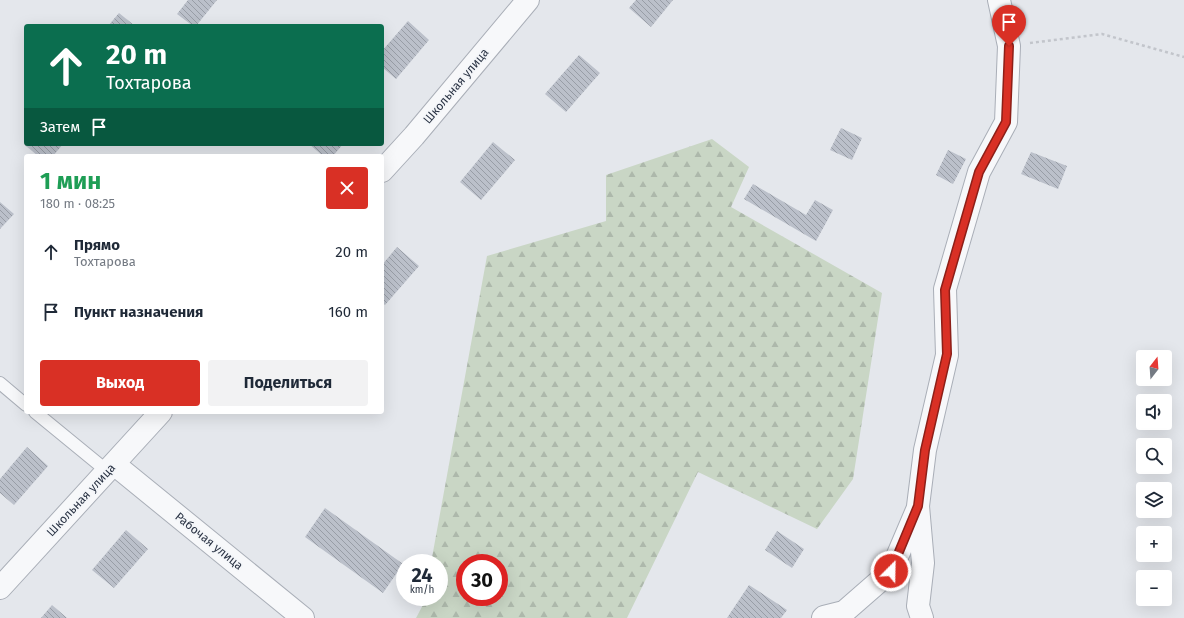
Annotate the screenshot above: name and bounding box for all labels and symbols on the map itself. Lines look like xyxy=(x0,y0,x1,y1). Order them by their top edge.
pin xyxy=(992,5,1026,46)
street label: Школьная улица xyxy=(420,45,492,127)
north arrow xyxy=(1136,350,1172,386)
street label: Школьная улица xyxy=(44,461,118,539)
street label: Рабочая улица xyxy=(172,509,246,573)
position arrow xyxy=(870,550,912,592)
speed limit sign: 30 xyxy=(456,554,508,606)

